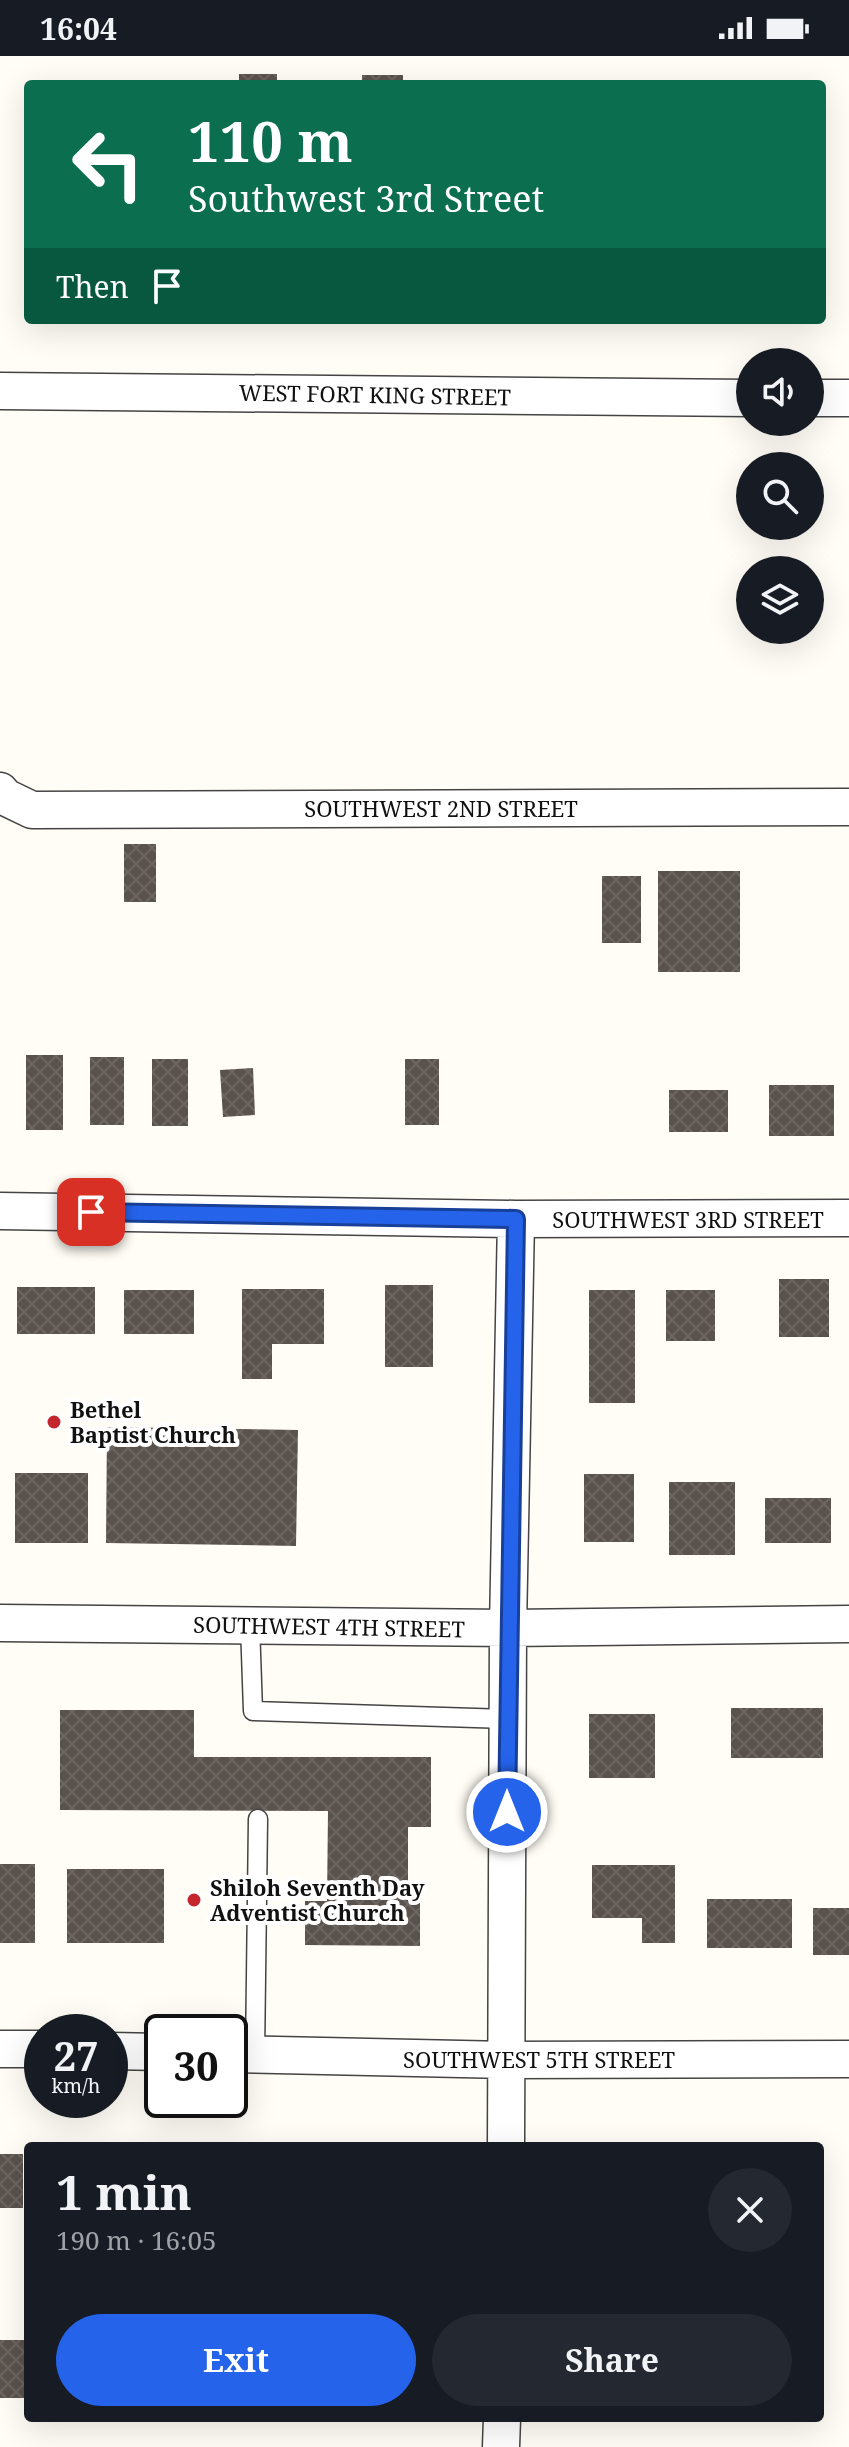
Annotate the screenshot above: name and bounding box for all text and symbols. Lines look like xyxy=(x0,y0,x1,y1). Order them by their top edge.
text: 16:04 xyxy=(40,8,117,49)
text: 110 m xyxy=(188,102,353,178)
icon: left xyxy=(56,112,160,216)
text: Southwest 3rd Street xyxy=(188,174,544,223)
icon: arrive xyxy=(145,264,189,308)
text: Then xyxy=(56,266,129,307)
map controls xyxy=(736,348,824,644)
button: sound xyxy=(736,348,824,436)
street label: WEST FORT KING STREET xyxy=(239,377,512,411)
button: search xyxy=(736,452,824,540)
button: layers xyxy=(736,556,824,644)
street label: SOUTHWEST 2ND STREET xyxy=(304,793,578,823)
pin xyxy=(57,1178,125,1246)
icon: arrive xyxy=(69,1190,113,1234)
street label: SOUTHWEST 3RD STREET xyxy=(552,1204,824,1234)
place label: Bethel Baptist Church xyxy=(70,1394,236,1449)
marker: Bethel Baptist Church xyxy=(45,1413,63,1431)
street label: SOUTHWEST 4TH STREET xyxy=(193,1609,466,1643)
position arrow xyxy=(465,1770,549,1854)
place label: Shiloh Seventh Day Adventist Church xyxy=(210,1872,425,1927)
marker: Shiloh Seventh Day Adventist Church xyxy=(185,1891,203,1909)
speed limit sign: 30 xyxy=(144,2014,248,2118)
text: 27 xyxy=(53,2028,99,2083)
street label: SOUTHWEST 5TH STREET xyxy=(403,2044,675,2074)
text: km/h xyxy=(51,2072,101,2099)
text: 1 min xyxy=(56,2159,192,2224)
button: close xyxy=(708,2168,792,2252)
text: 190 m · 16:05 xyxy=(56,2222,217,2258)
button: Exit xyxy=(56,2314,416,2406)
button: Share xyxy=(432,2314,792,2406)

